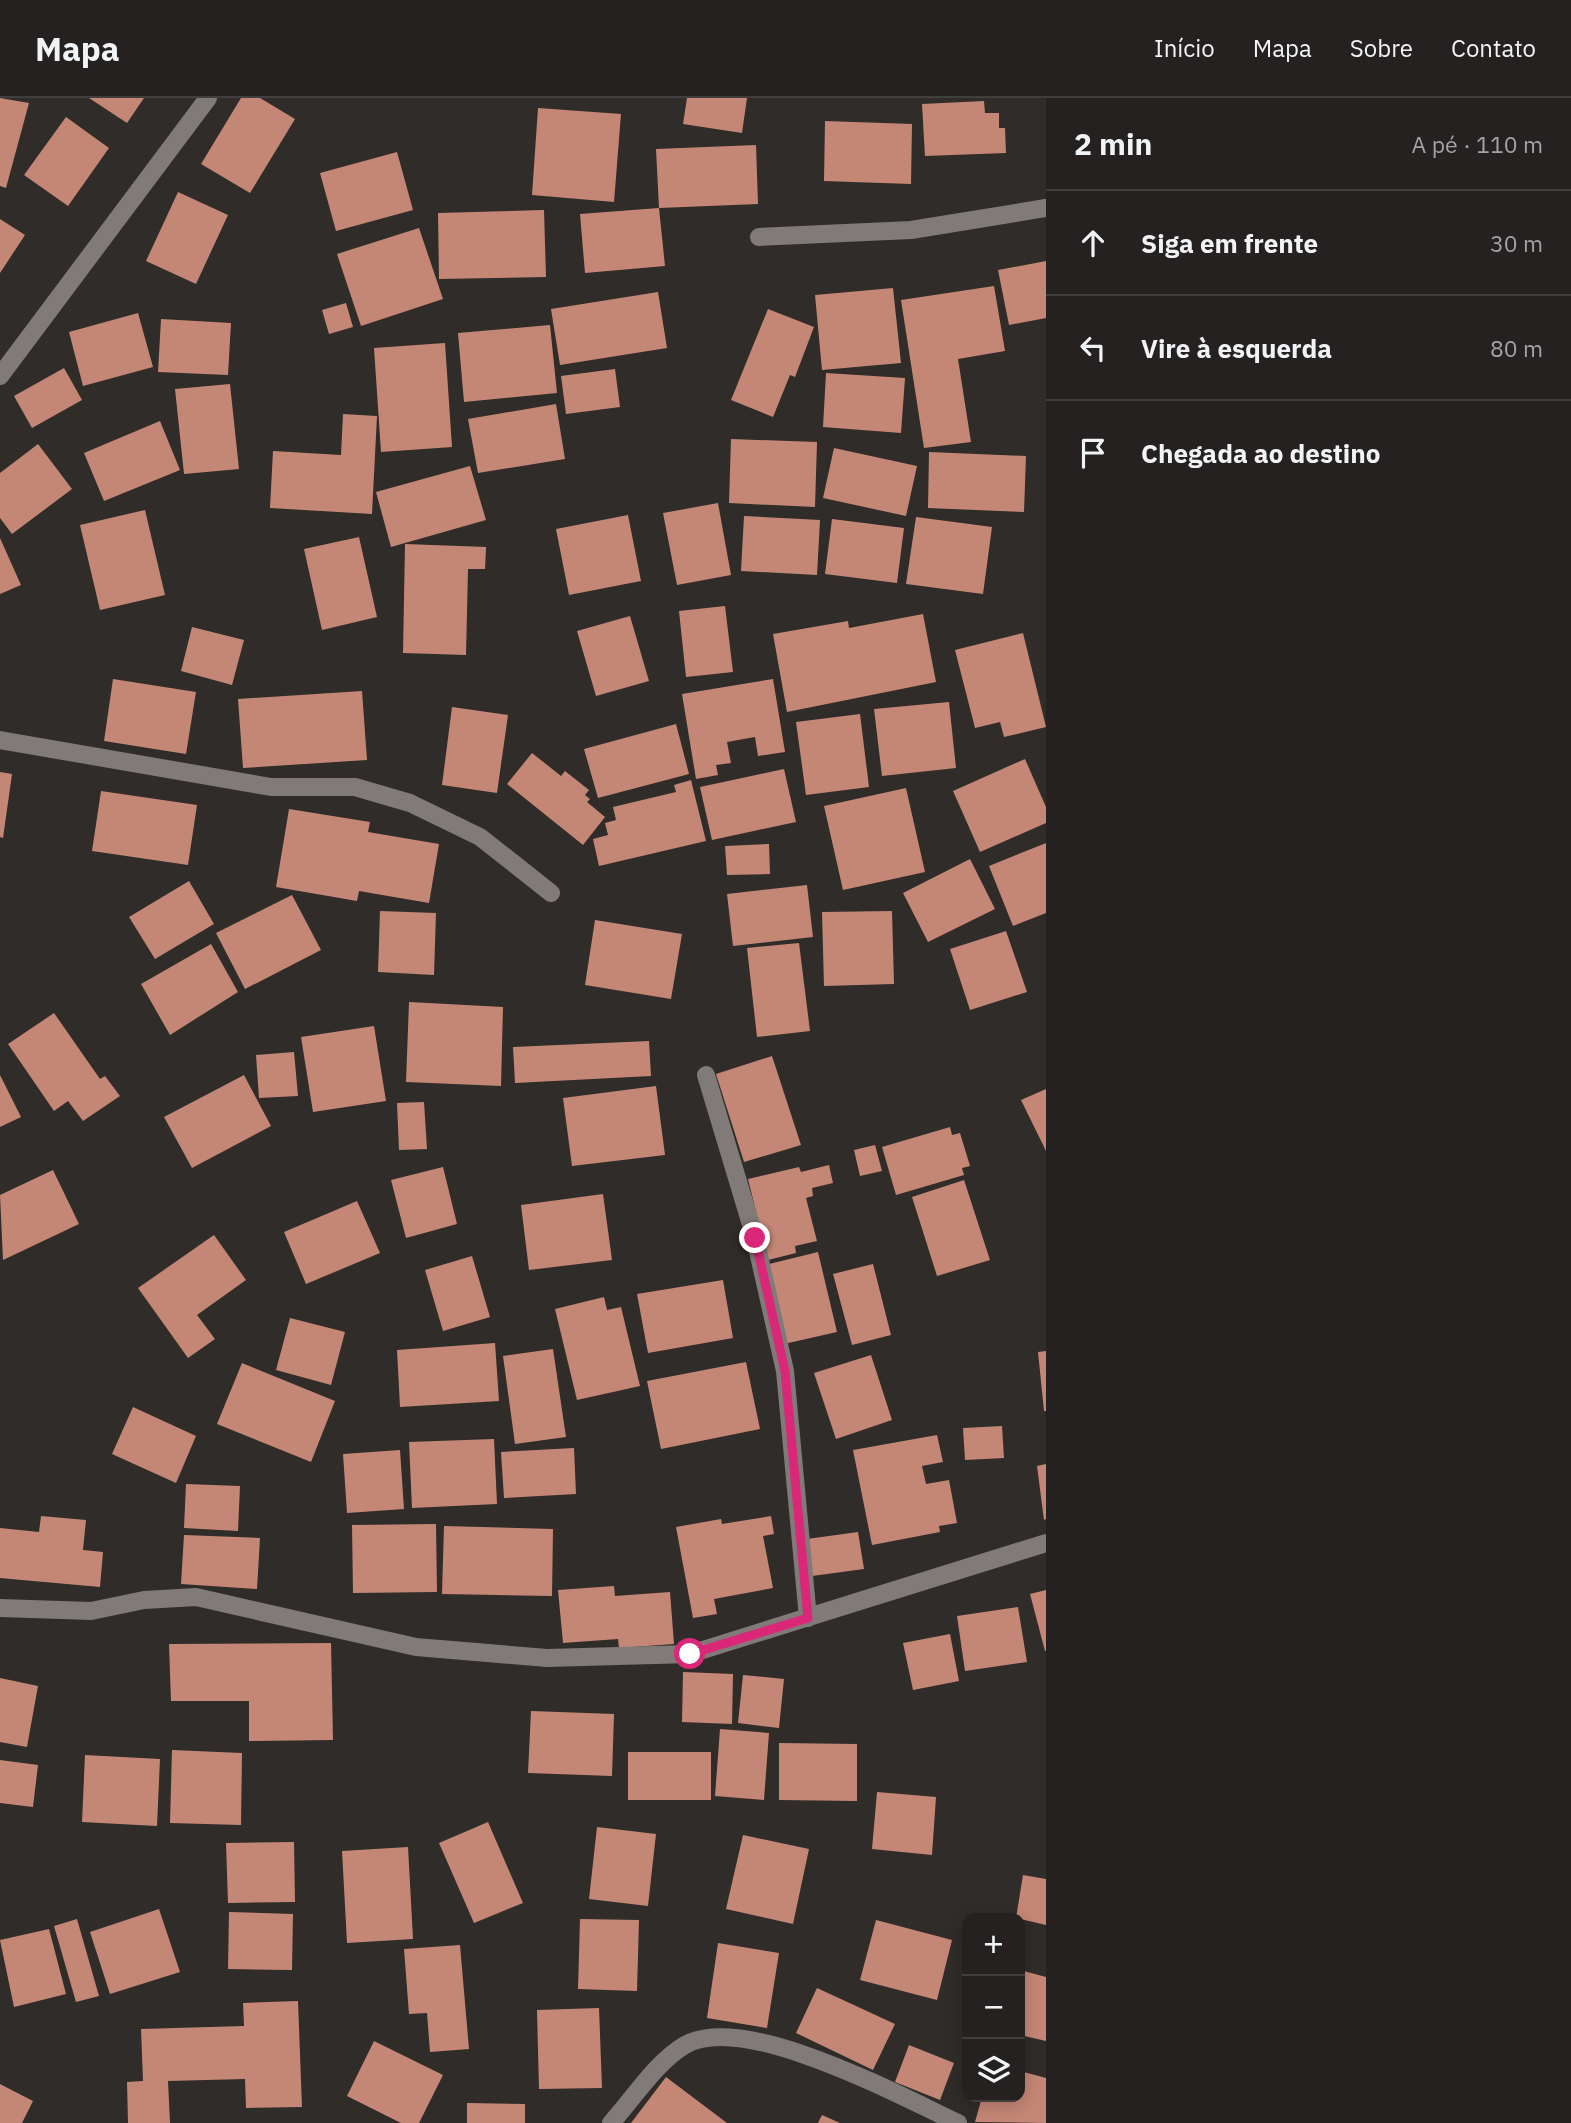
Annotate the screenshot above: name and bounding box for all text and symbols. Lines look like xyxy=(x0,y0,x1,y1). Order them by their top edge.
text: Mapa xyxy=(35,27,120,70)
text: Início xyxy=(1154,32,1215,64)
text: Mapa xyxy=(1253,32,1312,64)
text: Sobre xyxy=(1350,32,1413,64)
text: Contato xyxy=(1451,32,1536,64)
text: 2 min xyxy=(1074,124,1152,163)
text: A pé · 110 m xyxy=(1412,129,1543,159)
icon: ahead xyxy=(1074,224,1112,262)
text: Siga em frente xyxy=(1141,226,1318,260)
text: 30 m xyxy=(1490,228,1543,258)
icon: left xyxy=(1074,329,1112,367)
text: Vire à esquerda xyxy=(1141,331,1332,365)
text: 80 m xyxy=(1490,333,1543,363)
icon: arrive xyxy=(1074,434,1112,472)
text: Chegada ao destino xyxy=(1141,436,1380,470)
route end xyxy=(739,1222,770,1253)
route start xyxy=(674,1638,705,1669)
map controls xyxy=(962,1913,1025,2102)
button: + xyxy=(962,1913,1025,1976)
button: − xyxy=(962,1976,1025,2039)
button: layers xyxy=(962,2039,1025,2102)

